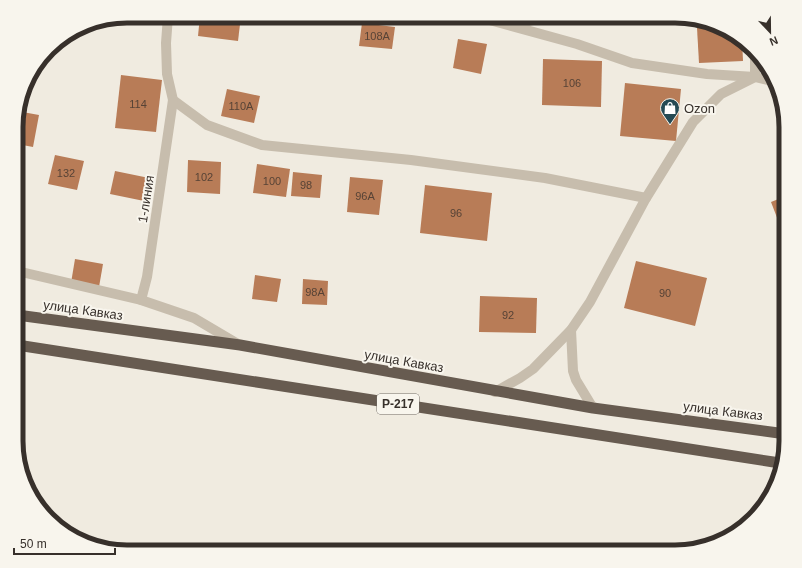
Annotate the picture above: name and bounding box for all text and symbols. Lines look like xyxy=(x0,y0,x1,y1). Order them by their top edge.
north arrow xyxy=(750,12,790,52)
house number: 108А xyxy=(364,30,391,42)
text: N xyxy=(768,34,780,48)
house number: 106 xyxy=(563,77,581,89)
shop icon: Ozon xyxy=(659,97,681,125)
house number: 114 xyxy=(129,98,147,110)
house number: 110А xyxy=(229,100,254,112)
place label: Ozon xyxy=(684,101,715,116)
house number: 132 xyxy=(57,167,75,179)
house number: 102 xyxy=(195,171,213,183)
street label: 1-линия xyxy=(135,174,157,224)
house number: 100 xyxy=(263,175,281,187)
house number: 98 xyxy=(300,179,312,191)
house number: 96А xyxy=(355,190,375,202)
house number: 96 xyxy=(450,207,462,219)
house number: 98А xyxy=(305,286,325,298)
house number: 90 xyxy=(659,287,671,299)
street label: улица Кавказ xyxy=(42,297,124,323)
house number: 92 xyxy=(502,309,514,321)
street label: улица Кавказ xyxy=(363,347,445,375)
road number: Р-217 xyxy=(377,394,419,414)
street label: улица Кавказ xyxy=(682,399,764,423)
scale bar xyxy=(14,530,115,556)
text: 50 m xyxy=(20,537,47,551)

